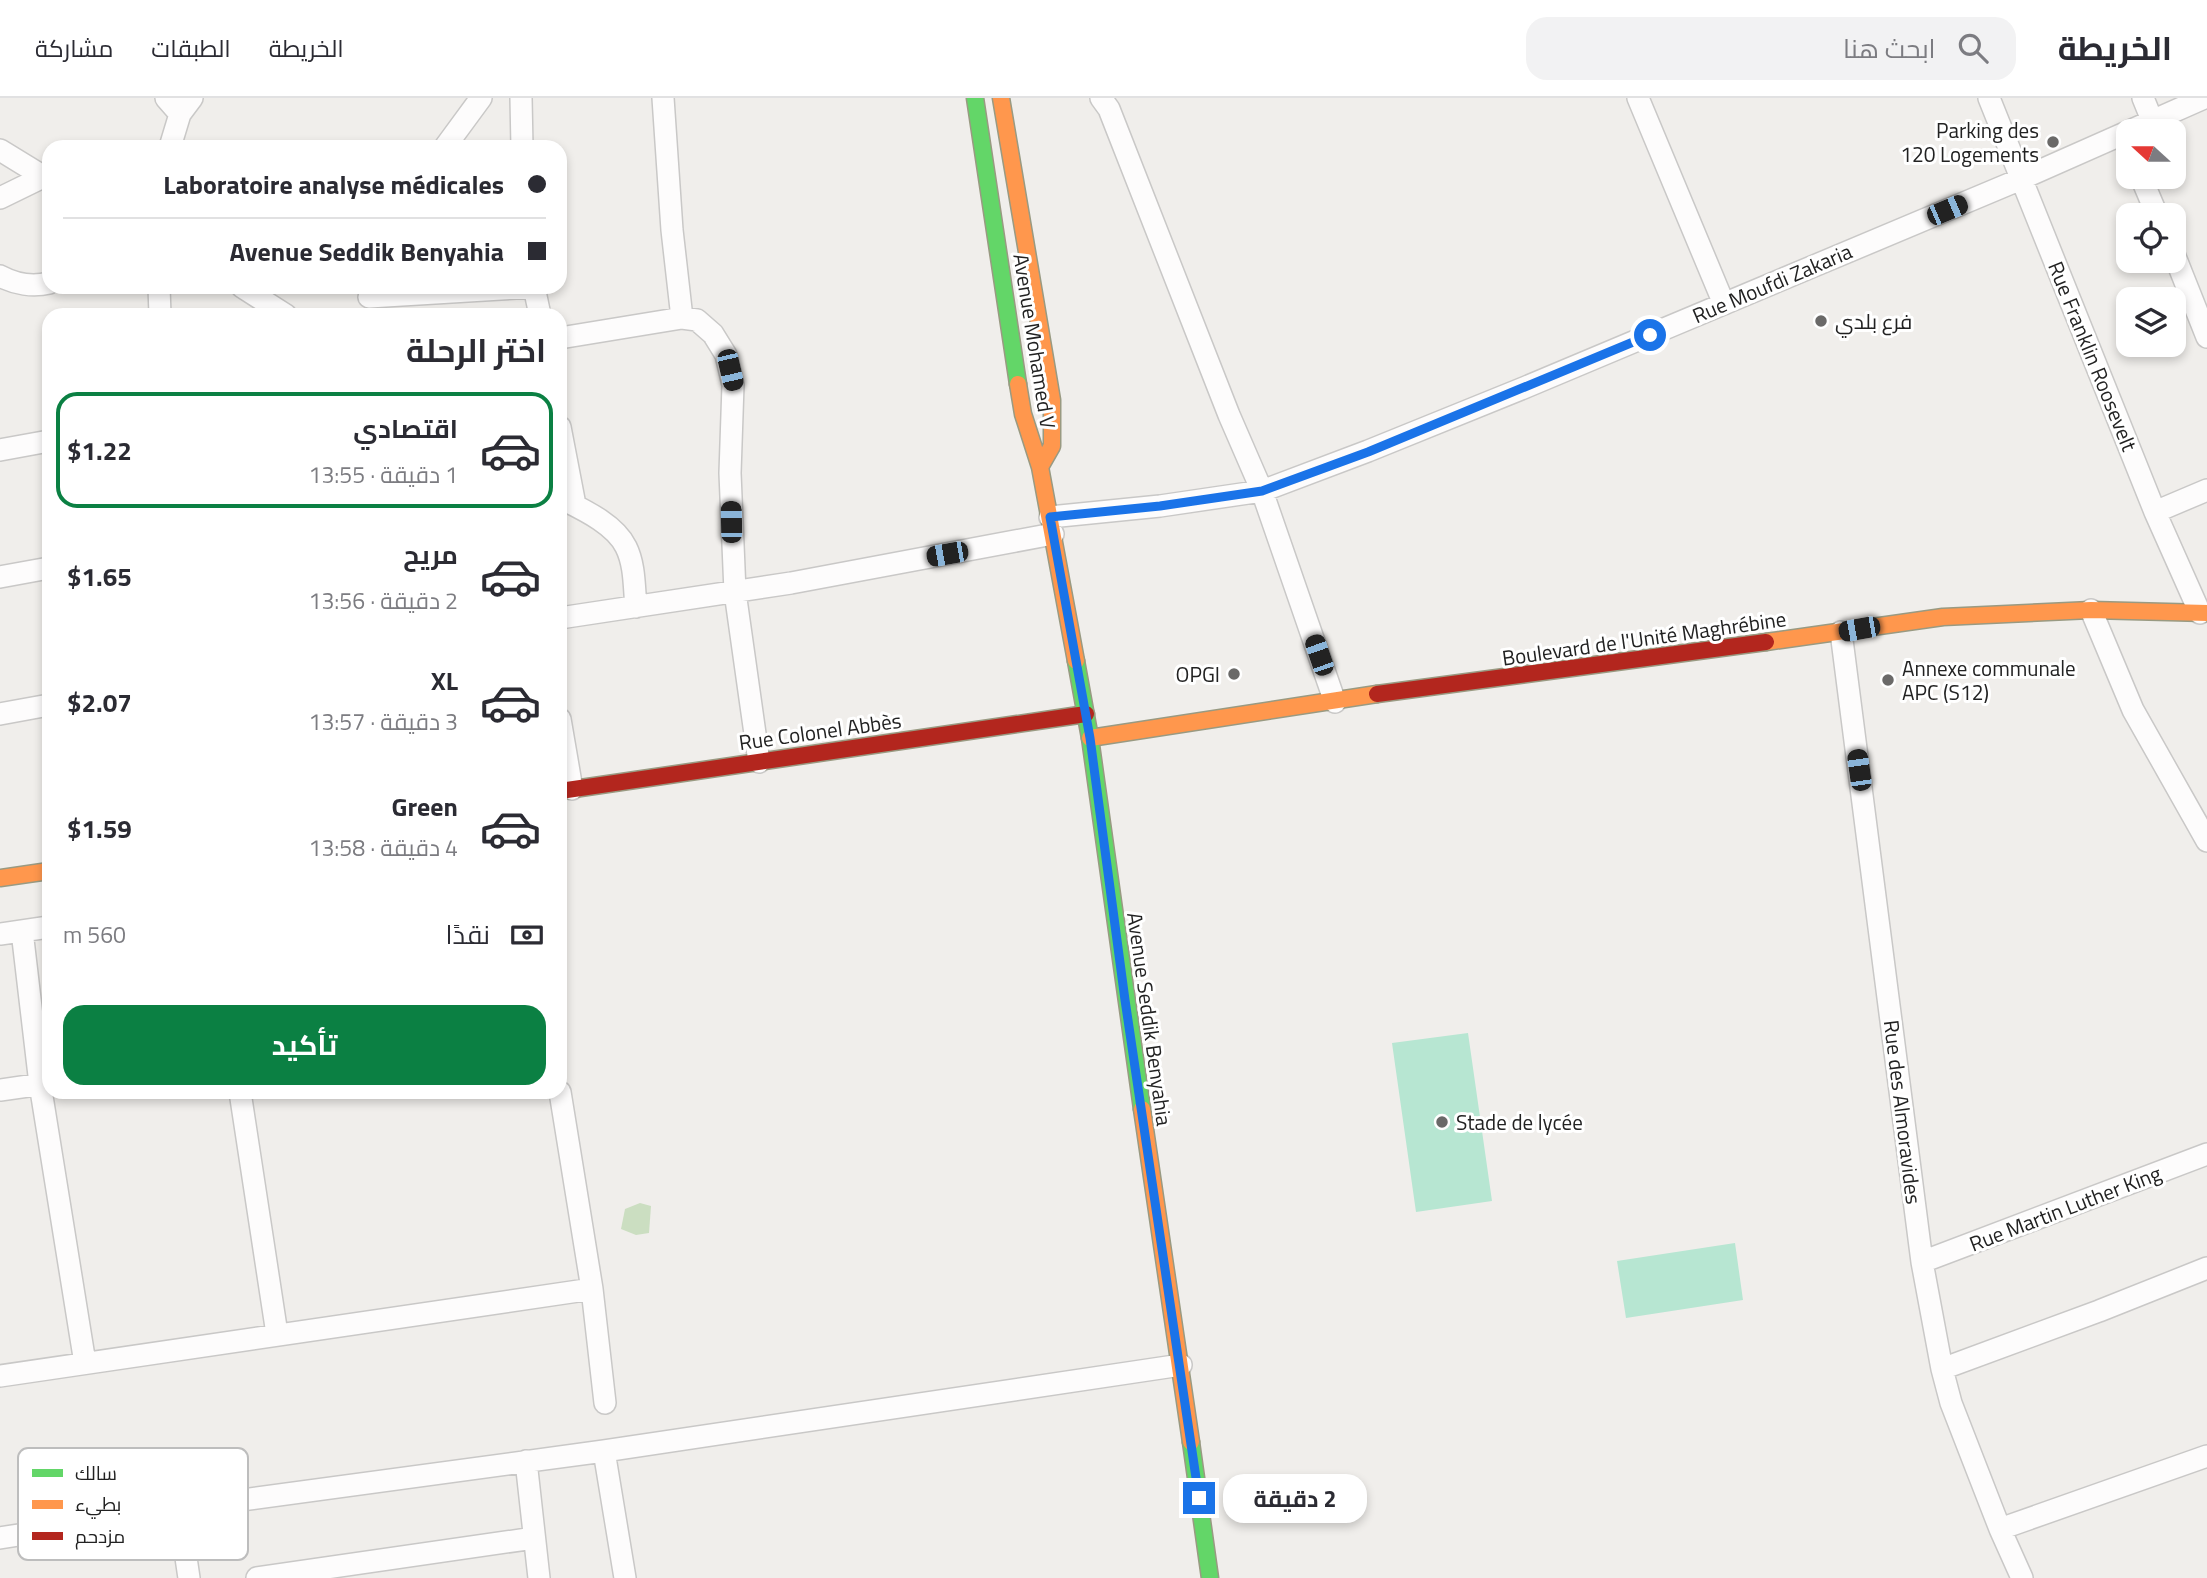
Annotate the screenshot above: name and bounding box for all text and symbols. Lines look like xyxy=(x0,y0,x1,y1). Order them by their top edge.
search box xyxy=(1526,17,2016,80)
text: الخريطة xyxy=(2058,23,2172,73)
text: ابحث هنا xyxy=(1843,29,1936,68)
icon: search xyxy=(1954,29,1992,67)
text: مشاركة xyxy=(35,30,113,66)
text: الطبقات xyxy=(151,30,231,66)
text: الخريطة xyxy=(269,30,344,66)
place label: Parking des 120 Logements xyxy=(1900,114,2039,170)
north arrow xyxy=(2116,119,2186,189)
map controls xyxy=(2116,119,2186,357)
marker: Parking des 120 Logements xyxy=(2045,134,2061,150)
text: Laboratoire analyse médicales xyxy=(163,165,504,204)
car xyxy=(1924,192,1971,228)
button: locate xyxy=(2116,203,2186,273)
text: Avenue Seddik Benyahia xyxy=(229,232,504,271)
street label: Rue Moufdi Zakaria xyxy=(1687,235,1857,331)
street label: Avenue Mohamed V xyxy=(1005,251,1065,431)
street label: Rue Franklin Roosevelt xyxy=(2040,256,2146,456)
button: layers xyxy=(2116,287,2186,357)
place label: فرع بلدي xyxy=(1835,305,1912,338)
marker: فرع بلدي xyxy=(1813,313,1829,329)
route start xyxy=(1634,319,1666,351)
text: اختر الرحلة xyxy=(406,326,546,374)
car xyxy=(716,347,745,393)
text: اقتصادي xyxy=(353,409,458,448)
icon: car xyxy=(479,419,542,482)
text: $1.22 xyxy=(67,431,132,470)
text: 1 دقيقة · 13:55 xyxy=(309,457,458,492)
car xyxy=(721,501,742,543)
text: مريح xyxy=(403,535,458,574)
car xyxy=(925,540,970,568)
icon: car xyxy=(479,545,542,608)
text: $1.65 xyxy=(67,557,132,596)
text: 2 دقيقة · 13:56 xyxy=(309,583,458,618)
street label: Boulevard de l'Unité Maghrébine xyxy=(1500,602,1788,674)
car xyxy=(1837,615,1882,643)
car xyxy=(1303,632,1336,678)
place label: Annexe communale APC (S12) xyxy=(1902,652,2076,708)
place label: OPGI xyxy=(1176,658,1220,690)
text: XL xyxy=(431,661,458,700)
marker: OPGI xyxy=(1226,666,1242,682)
icon: car xyxy=(479,671,542,734)
marker: Annexe communale APC (S12) xyxy=(1880,672,1896,688)
text: $2.07 xyxy=(67,683,132,722)
text: 3 دقيقة · 13:57 xyxy=(309,704,458,739)
street label: Rue Colonel Abbès xyxy=(737,704,903,758)
car xyxy=(1846,748,1873,792)
text: Green xyxy=(392,787,458,826)
icon: car xyxy=(479,797,542,860)
text: $1.59 xyxy=(67,809,132,848)
text: 4 دقيقة · 13:58 xyxy=(309,830,458,865)
street label: Avenue Seddik Benyahia xyxy=(1119,910,1181,1128)
text: نقدًا xyxy=(446,915,490,954)
icon: cash xyxy=(508,916,546,954)
text: 560 m xyxy=(63,917,126,952)
button: تأكيد xyxy=(63,1005,546,1085)
street label: Rue des Almoravides xyxy=(1876,1018,1930,1206)
place label: Stade de lycée xyxy=(1456,1106,1583,1138)
marker: Stade de lycée xyxy=(1434,1114,1450,1130)
street label: Rue Martin Luther King xyxy=(1964,1157,2166,1259)
legend xyxy=(18,1448,248,1560)
text: سالك xyxy=(75,1458,117,1487)
callout: 2 دقيقة xyxy=(1224,1474,1367,1522)
text: 2 دقيقة xyxy=(1254,1481,1336,1516)
route end xyxy=(1183,1482,1215,1514)
text: بطيء xyxy=(75,1489,121,1519)
text: مزدحم xyxy=(75,1521,125,1550)

